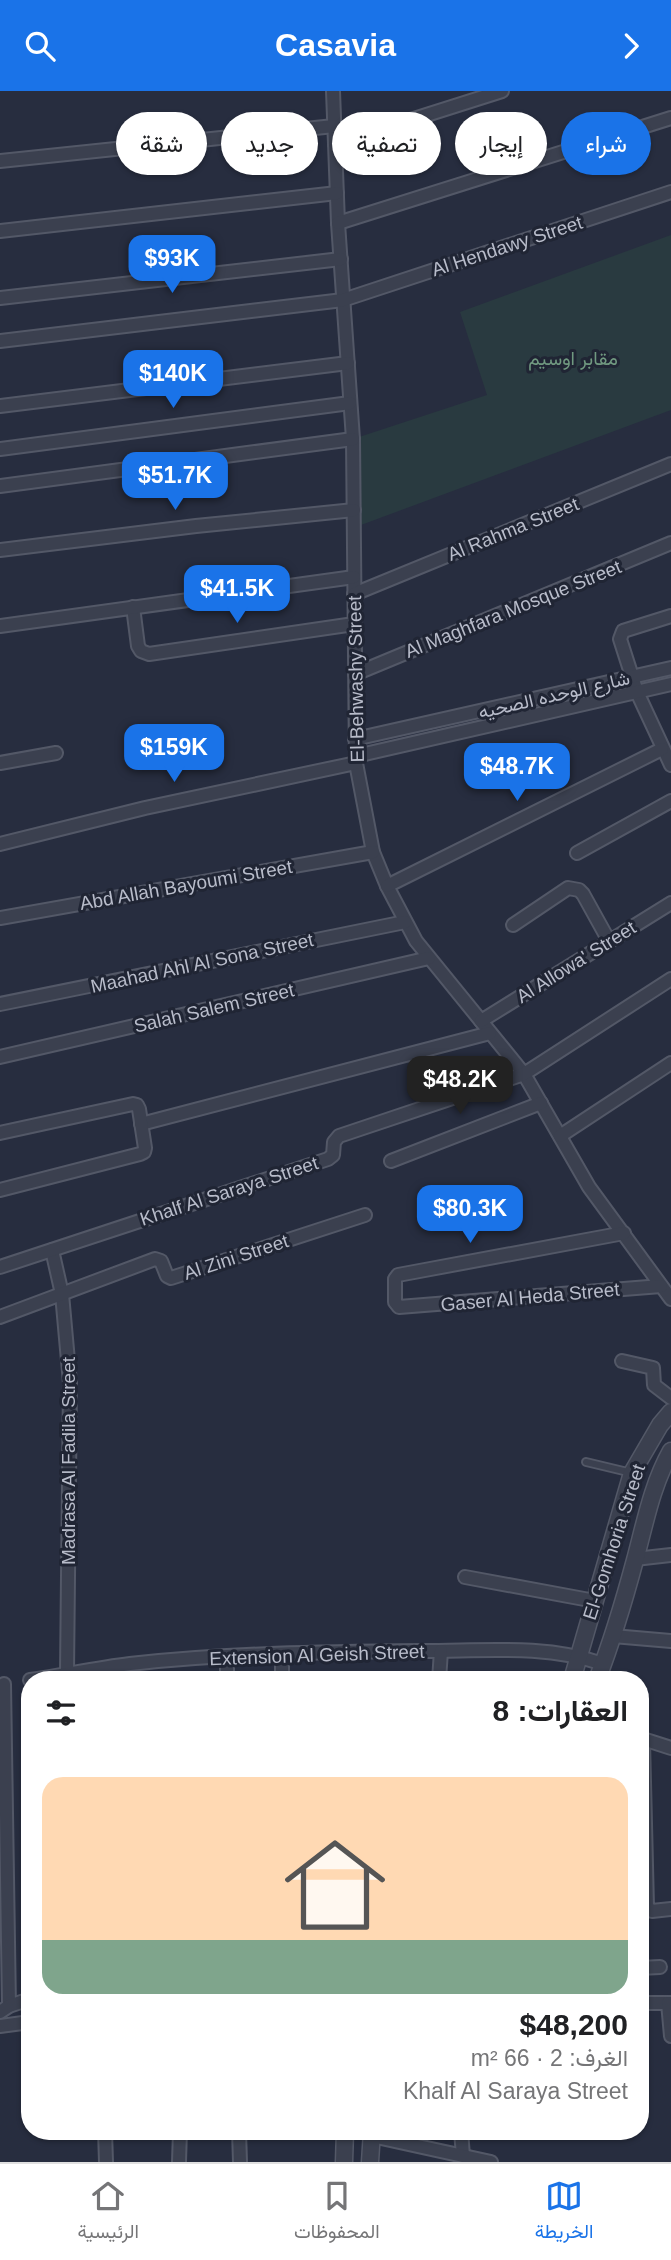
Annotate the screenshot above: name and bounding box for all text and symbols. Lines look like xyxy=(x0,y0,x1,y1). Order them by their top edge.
icon: search xyxy=(21,27,59,65)
text: Casavia xyxy=(275,27,396,63)
icon: forward xyxy=(612,27,650,65)
chip: شقة xyxy=(116,112,207,175)
chip: جديد xyxy=(221,112,318,175)
chip: تصفية xyxy=(332,112,441,175)
chip: إيجار xyxy=(455,112,547,175)
chip: شراء xyxy=(561,112,651,175)
street label: Al Hendawy Street xyxy=(429,211,586,280)
pin: $93K xyxy=(131,235,213,295)
text: $93K xyxy=(145,245,199,271)
park label: مقابر اوسيم xyxy=(528,348,618,371)
pin: $140K xyxy=(124,351,222,410)
text: $140K xyxy=(139,360,207,386)
pin: $51.7K xyxy=(118,453,232,512)
text: $51.7K xyxy=(138,462,212,488)
street label: Al Rahma Street xyxy=(444,493,582,565)
street label: Al Maghfara Mosque Street xyxy=(402,556,625,662)
pin: $41.5K xyxy=(180,566,294,625)
text: $41.5K xyxy=(200,575,274,601)
street label: El-Behwashy Street xyxy=(344,595,368,763)
street label: شارع الوحده الصحيه xyxy=(476,667,632,725)
pin: $159K xyxy=(125,725,223,784)
text: $159K xyxy=(140,734,208,760)
pin: $48.7K xyxy=(460,743,574,803)
text: $48.7K xyxy=(480,753,554,779)
street label: Abd Allah Bayoumi Street xyxy=(78,856,295,914)
street label: Al Allowa' Street xyxy=(512,916,640,1007)
street label: Maahad Ahl Al Sona Street xyxy=(89,929,316,997)
street label: Salah Salem Street xyxy=(132,979,297,1037)
pin: $48.2K xyxy=(403,1056,517,1116)
text: $48.2K xyxy=(423,1066,497,1092)
street label: Khalf Al Saraya Street xyxy=(137,1152,321,1230)
pin: $80.3K xyxy=(413,1185,527,1245)
text: $80.3K xyxy=(433,1195,507,1221)
street label: Al Zini Street xyxy=(181,1230,292,1284)
street label: Gaser Al Heda Street xyxy=(440,1279,621,1315)
street label: Madrasa Al Fadila Street xyxy=(58,1356,79,1565)
street label: El-Gomhoria Street xyxy=(579,1461,649,1623)
street label: Extension Al Geish Street xyxy=(209,1641,426,1669)
icon: filters xyxy=(42,1694,80,1732)
text: العقارات: 8 xyxy=(492,1694,628,1727)
icon: home xyxy=(272,1822,398,1948)
text: $48,200 xyxy=(520,2008,628,2041)
text: الغرف: 2 · 66 m² xyxy=(471,2045,628,2071)
text: Khalf Al Saraya Street xyxy=(403,2078,628,2104)
tab: الرئيسية xyxy=(78,2177,139,2248)
tab: المحفوظات xyxy=(294,2177,380,2248)
tab: الخريطة xyxy=(535,2177,593,2248)

